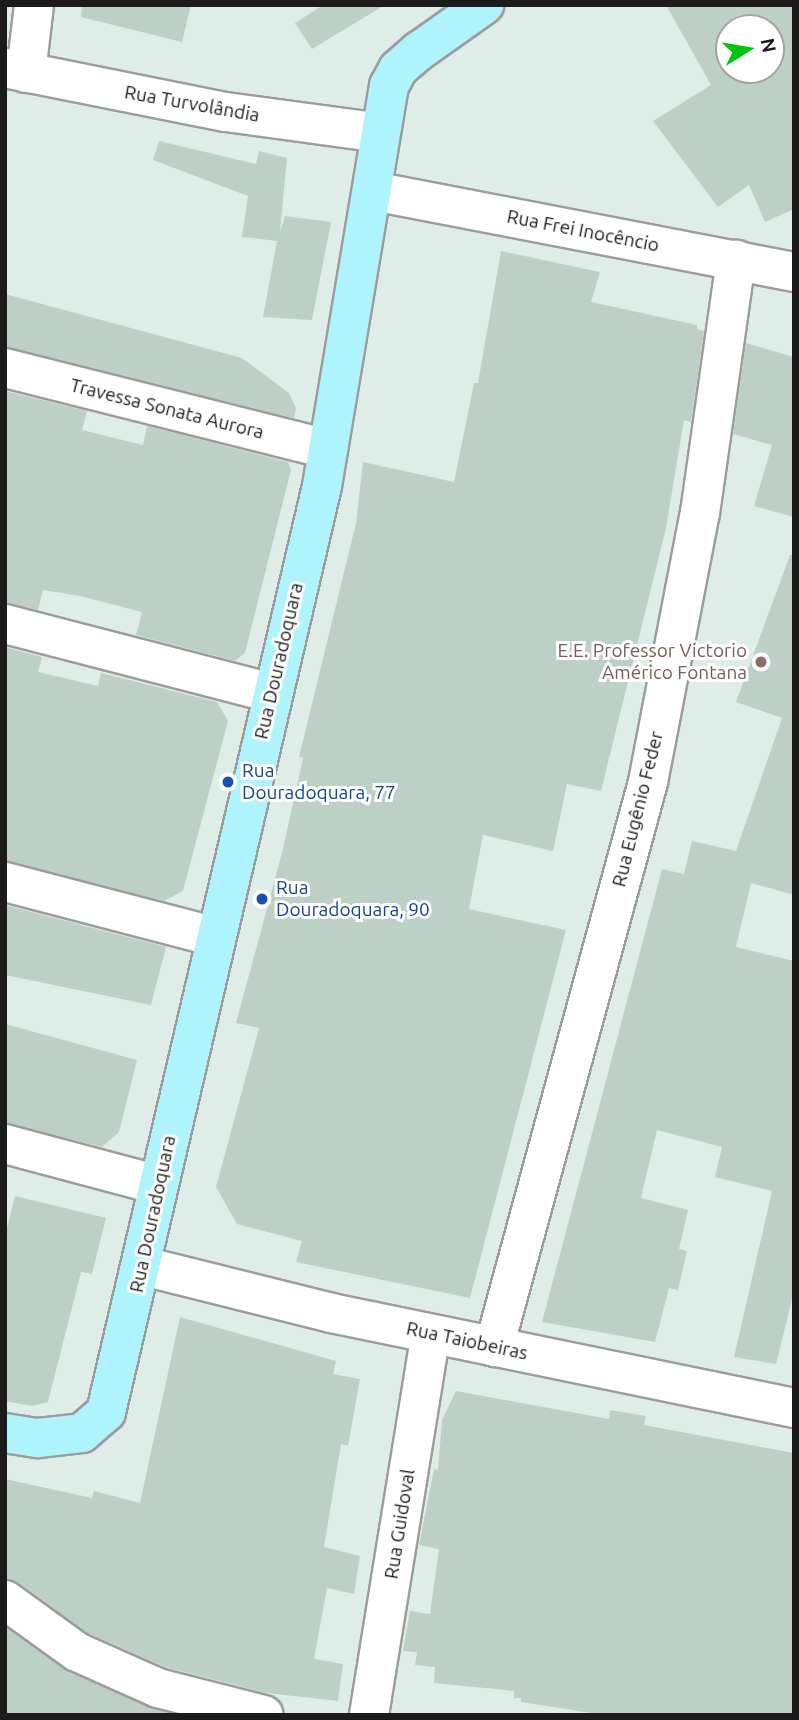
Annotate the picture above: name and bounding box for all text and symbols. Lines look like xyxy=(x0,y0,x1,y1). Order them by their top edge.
north arrow xyxy=(715,14,785,84)
text: N xyxy=(756,36,781,54)
street label: Rua Turvolândia xyxy=(123,81,261,127)
street label: Rua Frei Inocêncio xyxy=(505,205,661,257)
street label: Travessa Sonata Aurora xyxy=(68,374,266,444)
street label: Rua Douradoquara xyxy=(250,580,308,742)
place label: E.E. Professor Victorio Américo Fontana xyxy=(557,640,747,684)
marker: E.E. Professor Victorio Américo Fontana xyxy=(753,654,769,670)
street label: Rua Eugênio Feder xyxy=(608,729,668,889)
place label: Rua Douradoquara, 77 xyxy=(242,760,396,804)
marker: Rua Douradoquara, 77 xyxy=(220,774,236,790)
place label: Rua Douradoquara, 90 xyxy=(276,877,430,921)
marker: Rua Douradoquara, 90 xyxy=(254,891,270,907)
street label: Rua Douradoquara xyxy=(125,1133,181,1295)
street label: Rua Taiobeiras xyxy=(404,1317,530,1365)
street label: Rua Guidoval xyxy=(380,1467,420,1581)

